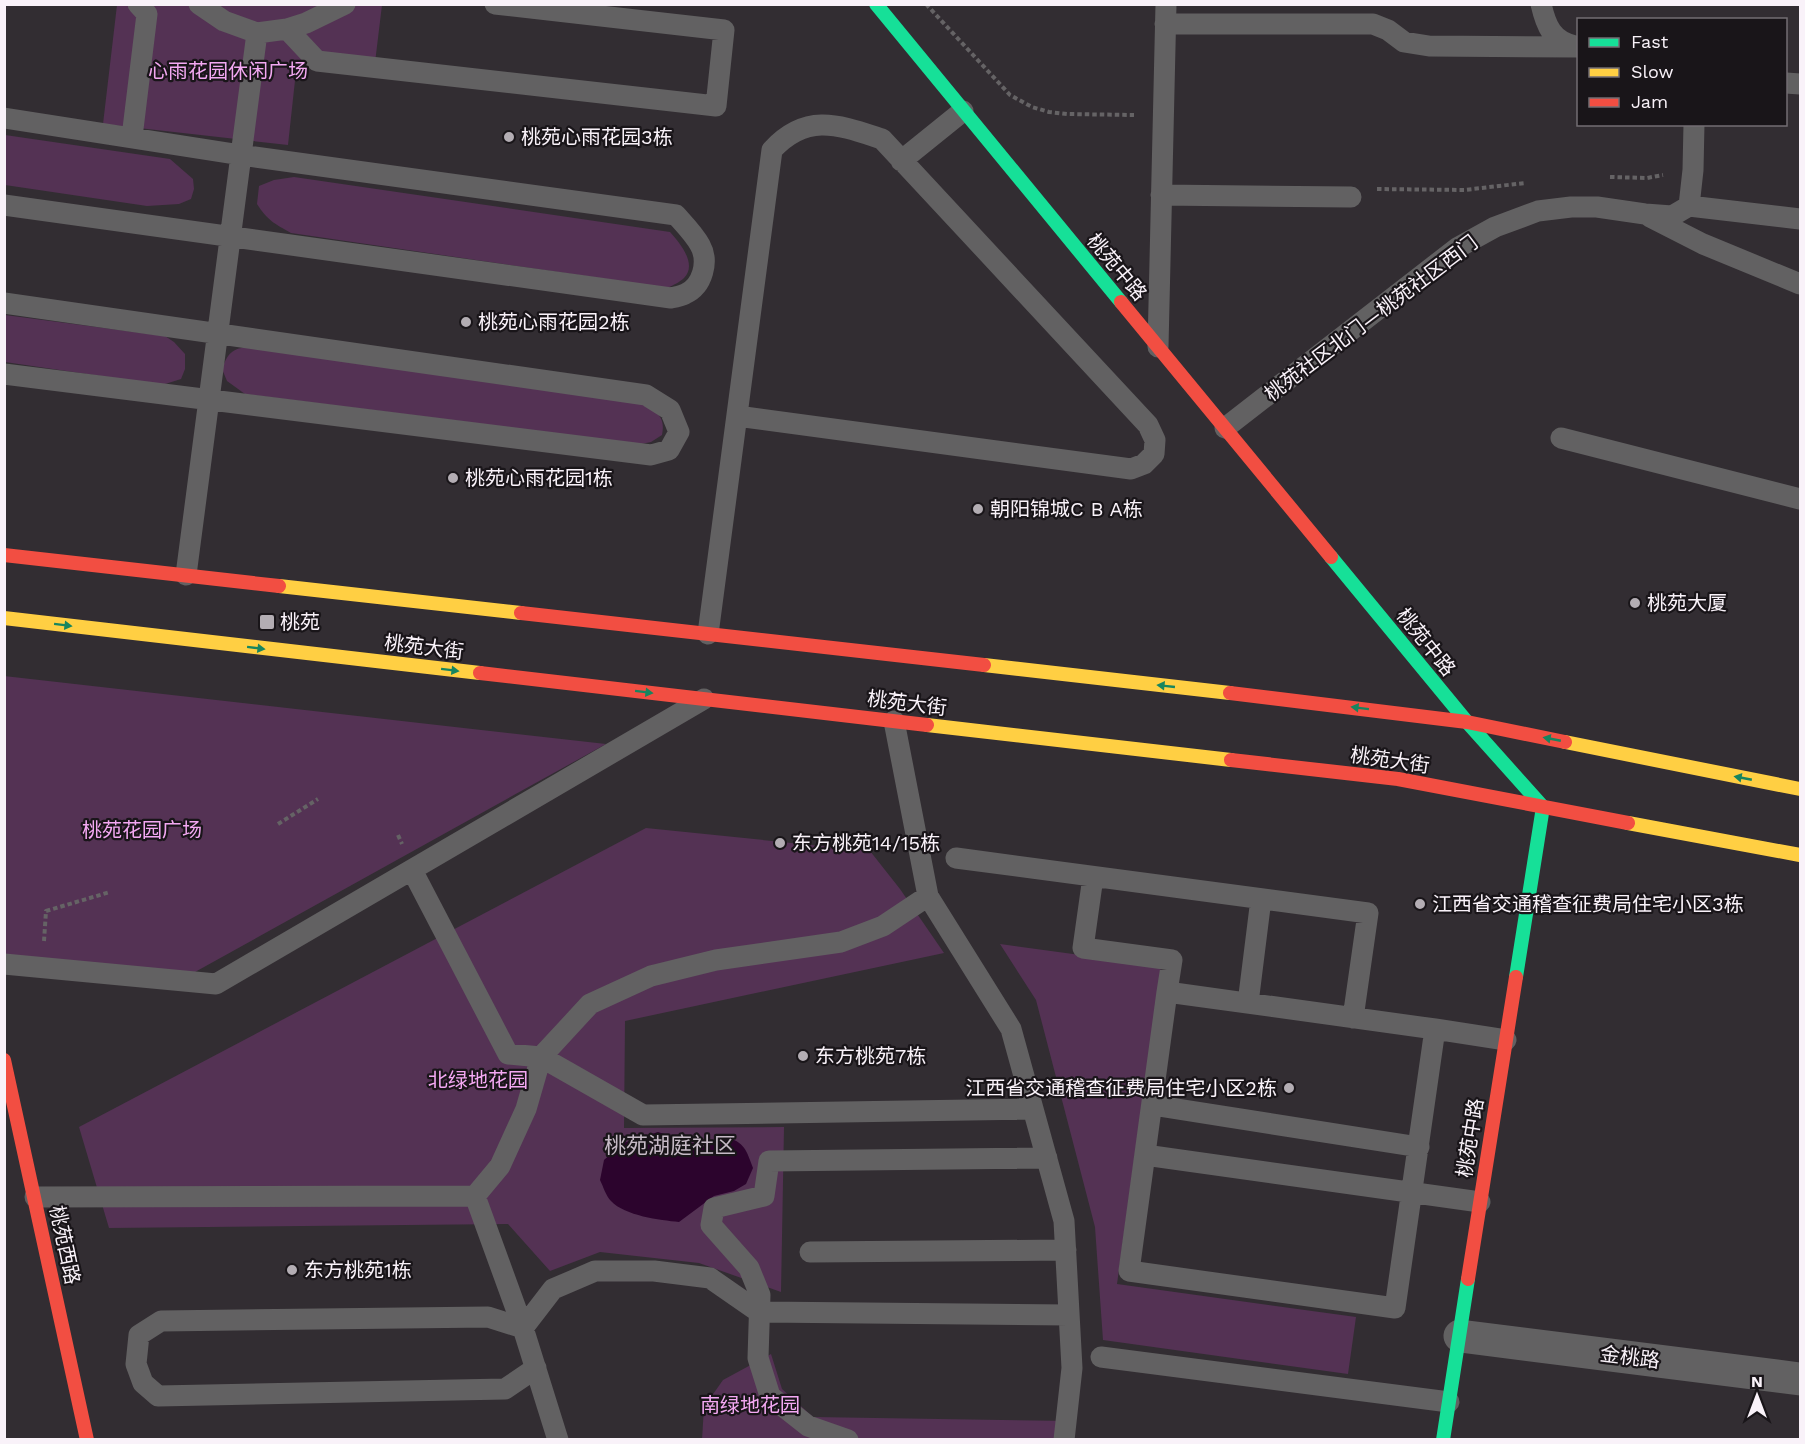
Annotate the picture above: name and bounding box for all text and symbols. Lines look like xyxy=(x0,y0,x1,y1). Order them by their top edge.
legend xyxy=(1577,18,1787,126)
text: Fast xyxy=(1631,31,1669,52)
park label: 心雨花园休闲广场 xyxy=(148,59,308,83)
text: Slow xyxy=(1631,61,1674,82)
text: Jam xyxy=(1631,91,1668,112)
place label: 桃苑心雨花园3栋 xyxy=(521,125,673,149)
marker: 桃苑心雨花园3栋 xyxy=(502,130,516,144)
street label: 桃苑中路 xyxy=(1082,229,1152,305)
street label: 桃苑社区北门—桃苑社区西门 xyxy=(1260,230,1482,406)
place label: 桃苑心雨花园2栋 xyxy=(478,310,630,334)
marker: 桃苑心雨花园2栋 xyxy=(459,315,473,329)
place label: 桃苑心雨花园1栋 xyxy=(465,466,613,490)
marker: 桃苑心雨花园1栋 xyxy=(446,471,460,485)
place label: 朝阳锦城C B A栋 xyxy=(990,497,1143,521)
marker: 朝阳锦城C B A栋 xyxy=(971,502,985,516)
place label: 桃苑大厦 xyxy=(1647,591,1727,615)
marker: 桃苑大厦 xyxy=(1628,596,1642,610)
street label: 桃苑中路 xyxy=(1392,603,1460,681)
place label: 桃苑 xyxy=(280,610,320,634)
marker: 桃苑 xyxy=(258,613,276,631)
one-way arrow xyxy=(53,620,72,630)
street label: 桃苑大街 xyxy=(383,630,465,664)
one-way arrow xyxy=(247,643,266,652)
one-way arrow xyxy=(441,665,460,675)
one-way arrow xyxy=(1156,681,1175,690)
street label: 桃苑大街 xyxy=(866,686,948,720)
one-way arrow xyxy=(634,688,653,697)
one-way arrow xyxy=(1350,704,1369,713)
one-way arrow xyxy=(1542,734,1561,743)
street label: 桃苑大街 xyxy=(1349,743,1431,777)
one-way arrow xyxy=(1734,772,1752,782)
park label: 桃苑花园广场 xyxy=(82,818,202,842)
place label: 东方桃苑14/15栋 xyxy=(792,831,940,855)
marker: 东方桃苑14/15栋 xyxy=(773,836,787,850)
place label: 江西省交通稽查征费局住宅小区3栋 xyxy=(1432,892,1744,916)
marker: 江西省交通稽查征费局住宅小区3栋 xyxy=(1413,897,1427,911)
place label: 东方桃苑7栋 xyxy=(815,1044,926,1068)
marker: 东方桃苑7栋 xyxy=(796,1049,810,1063)
park label: 北绿地花园 xyxy=(428,1068,528,1092)
place label: 江西省交通稽查征费局住宅小区2栋 xyxy=(965,1076,1277,1100)
marker: 江西省交通稽查征费局住宅小区2栋 xyxy=(1282,1081,1296,1095)
street label: 桃苑中路 xyxy=(1452,1097,1488,1179)
district label: 桃苑湖庭社区 xyxy=(604,1133,736,1158)
street label: 桃苑西路 xyxy=(45,1203,85,1287)
place label: 东方桃苑1栋 xyxy=(304,1258,412,1282)
marker: 东方桃苑1栋 xyxy=(285,1263,299,1277)
street label: 金桃路 xyxy=(1599,1341,1661,1373)
north arrow xyxy=(1727,1366,1787,1426)
text: N xyxy=(1751,1372,1763,1391)
park label: 南绿地花园 xyxy=(700,1393,800,1417)

